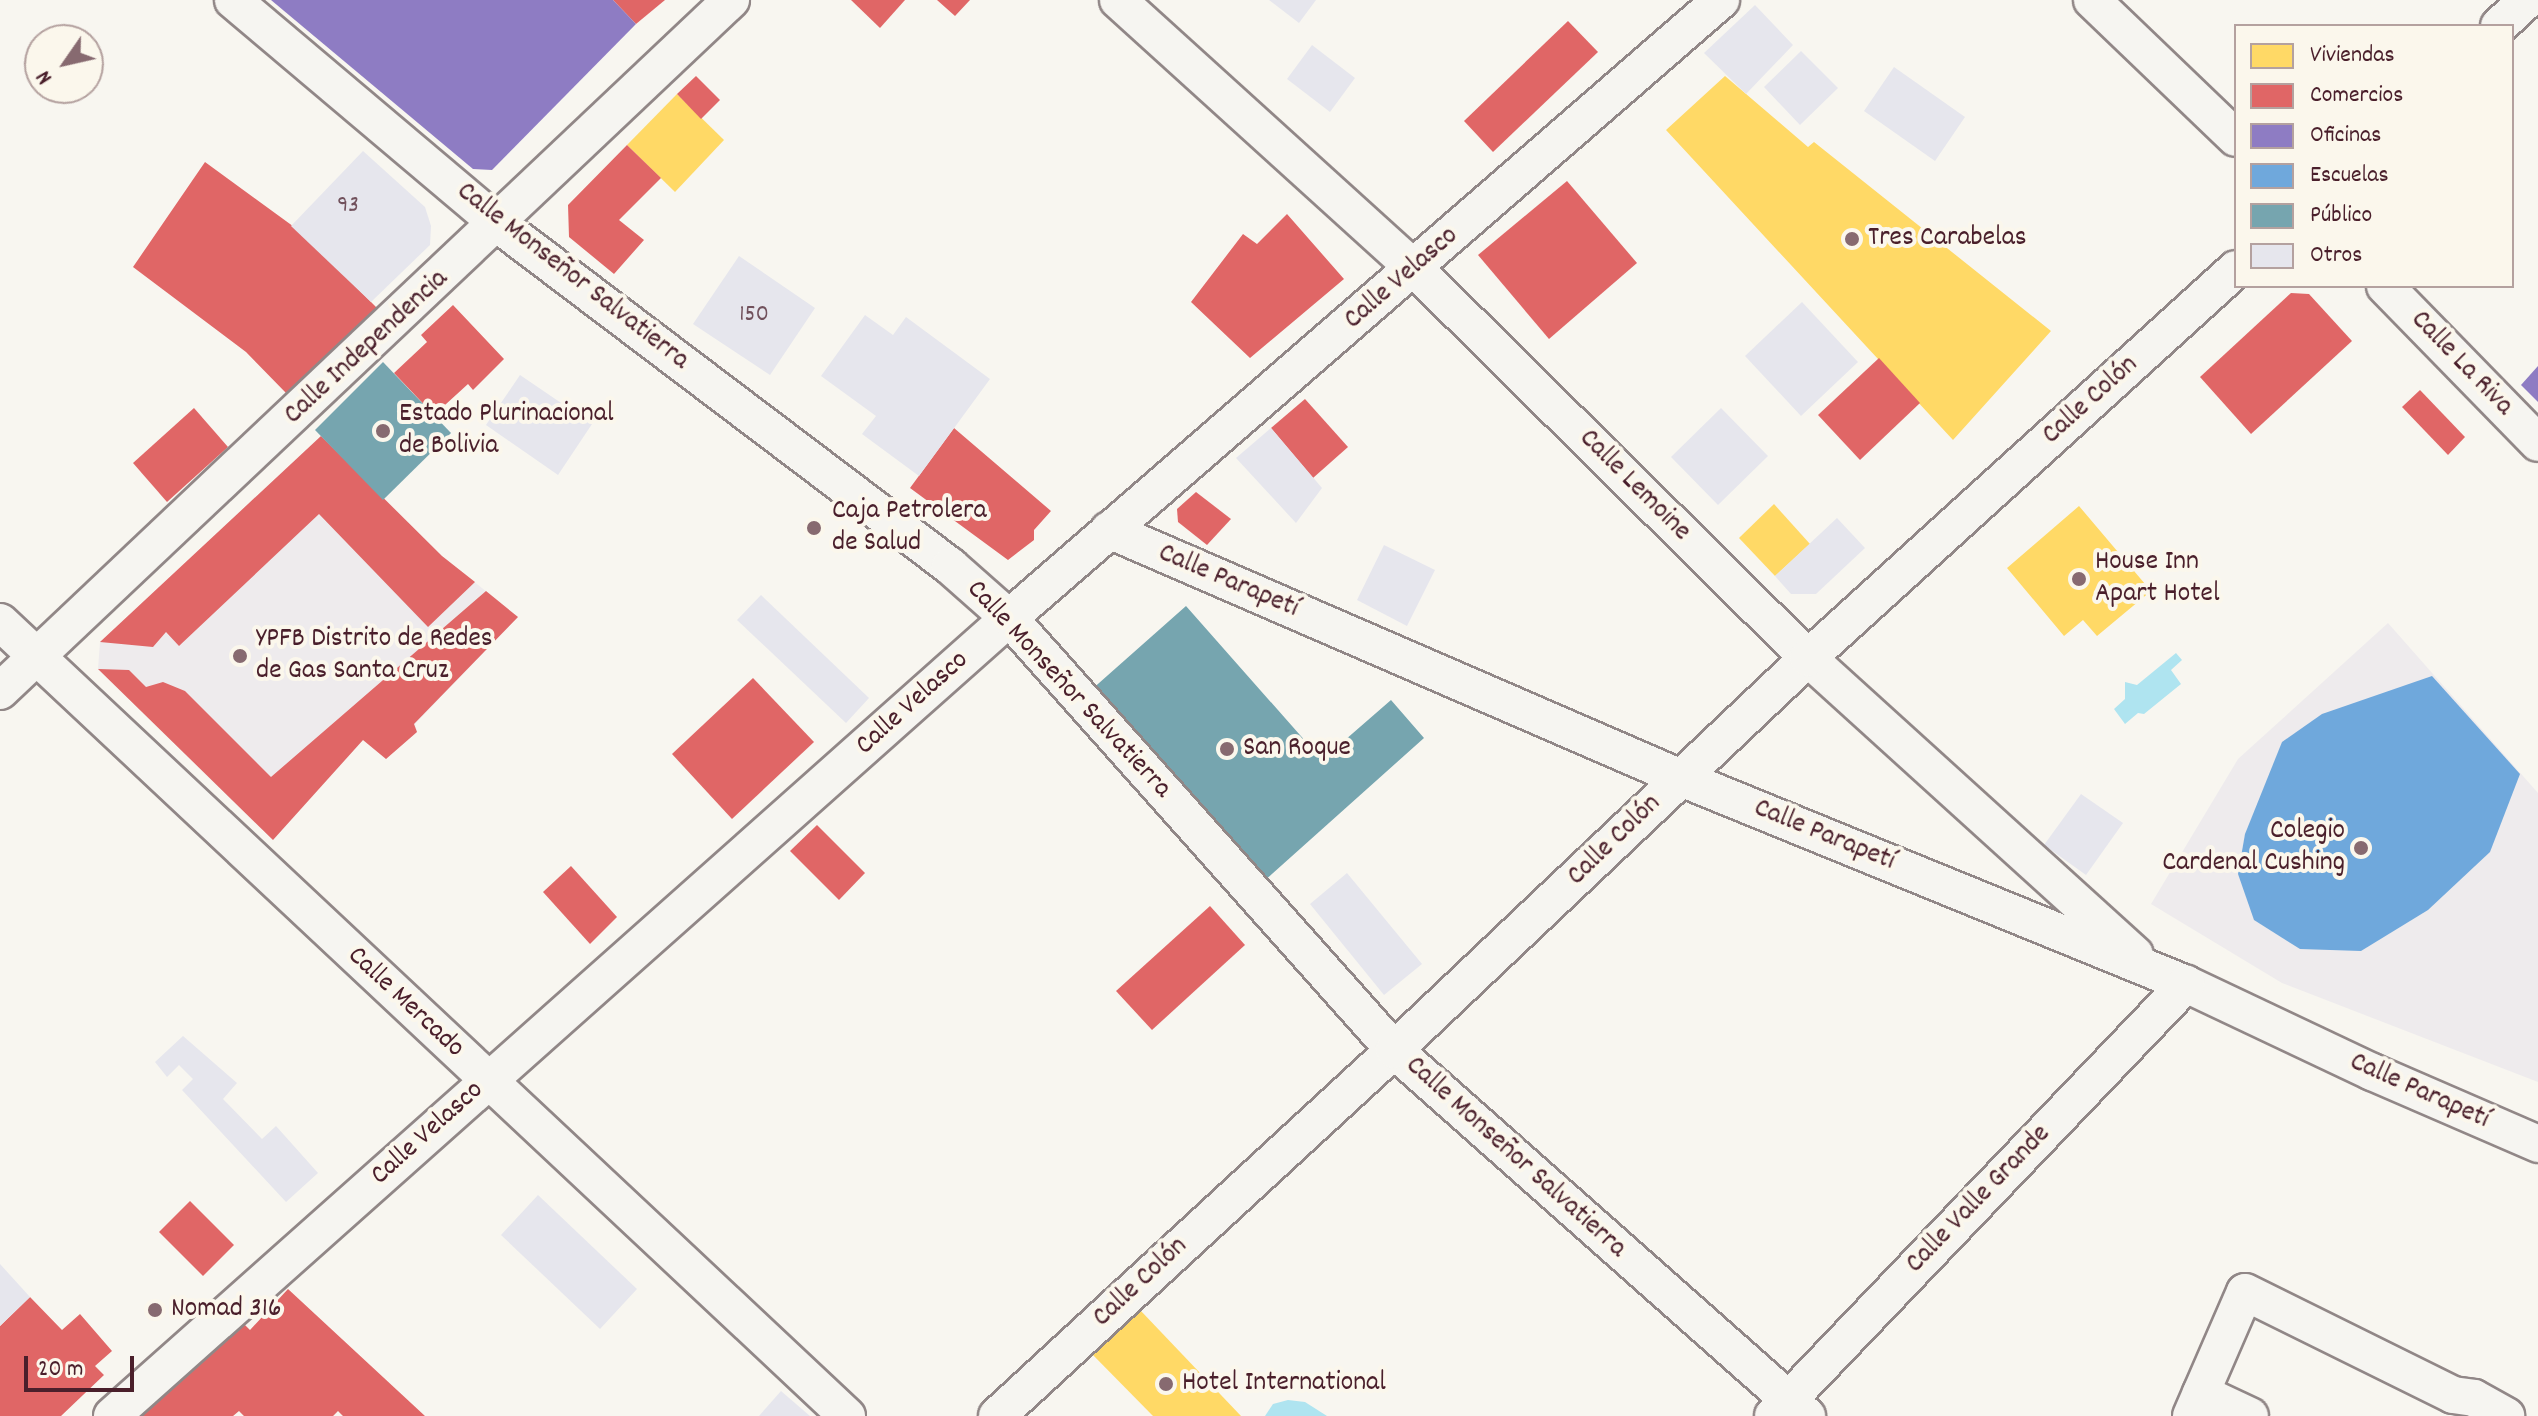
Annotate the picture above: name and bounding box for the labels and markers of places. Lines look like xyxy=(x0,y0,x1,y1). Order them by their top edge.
place label: Tres Carabelas xyxy=(1868,222,2027,256)
marker: Tres Carabelas xyxy=(1843,230,1861,248)
place label: Estado Plurinacional de Bolivia xyxy=(399,398,614,464)
marker: Estado Plurinacional de Bolivia xyxy=(374,422,392,440)
place label: Caja Petrolera de Salud xyxy=(832,495,987,561)
marker: Caja Petrolera de Salud xyxy=(803,517,825,539)
place label: House Inn Apart Hotel xyxy=(2095,546,2220,612)
marker: House Inn Apart Hotel xyxy=(2070,570,2088,588)
place label: YPFB Distrito de Redes de Gas Santa Cruz xyxy=(256,623,493,689)
marker: YPFB Distrito de Redes de Gas Santa Cruz xyxy=(231,647,249,665)
place label: San Roque xyxy=(1243,732,1351,766)
marker: San Roque xyxy=(1218,740,1236,758)
place label: Colegio Cardenal Cushing xyxy=(2162,815,2345,881)
marker: Colegio Cardenal Cushing xyxy=(2352,839,2370,857)
place label: Nomad 316 xyxy=(171,1293,281,1327)
marker: Nomad 316 xyxy=(146,1301,164,1319)
place label: Hotel International xyxy=(1182,1367,1386,1401)
marker: Hotel International xyxy=(1157,1375,1175,1393)

